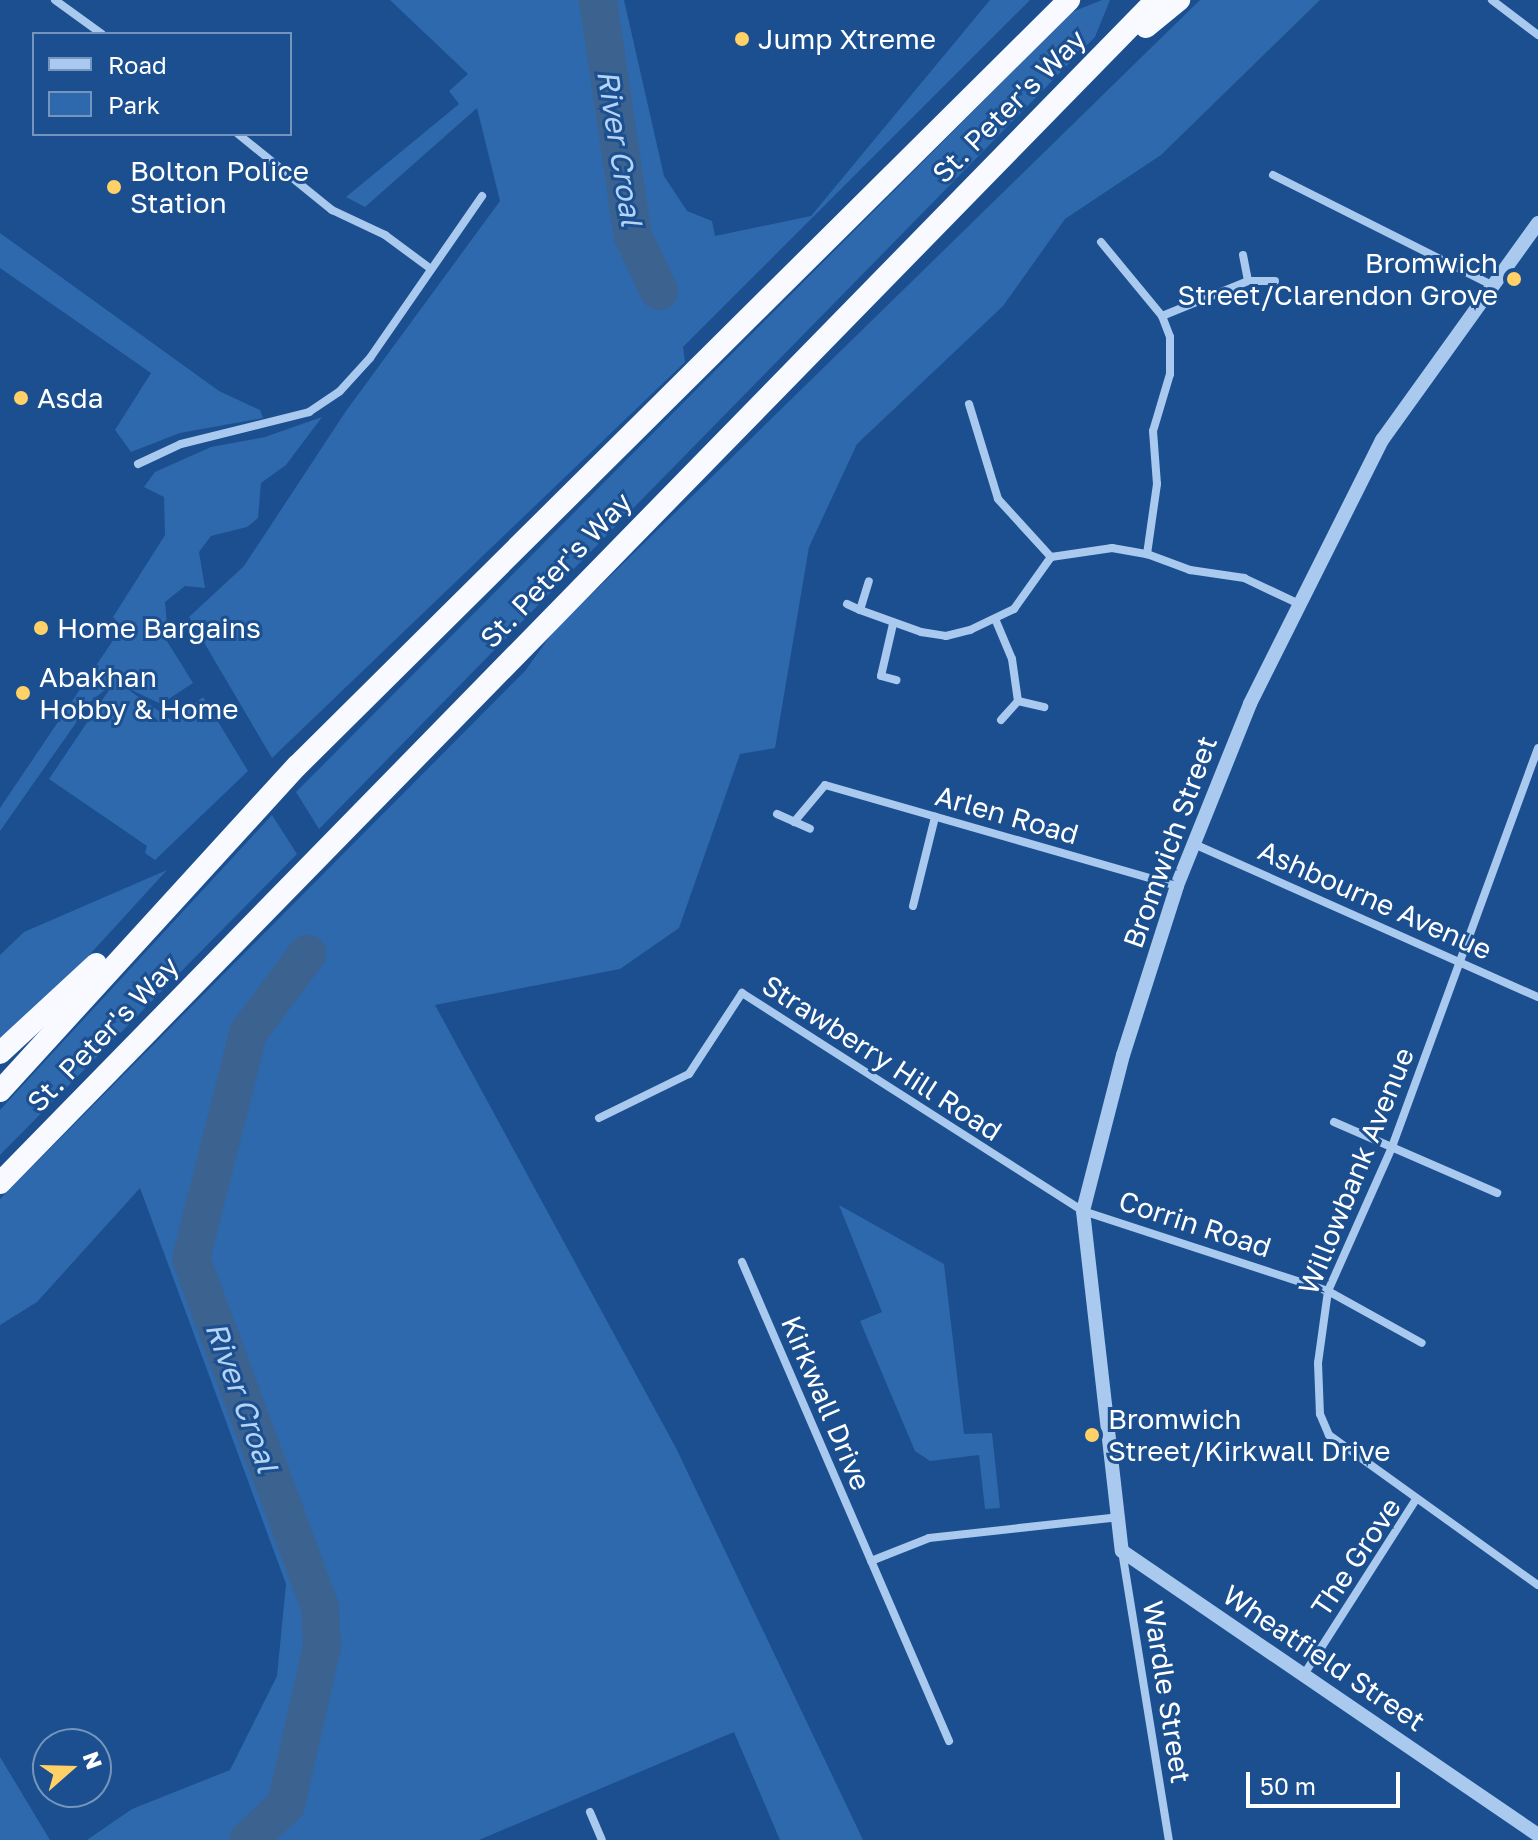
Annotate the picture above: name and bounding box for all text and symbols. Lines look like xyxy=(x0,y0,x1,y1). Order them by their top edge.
place label: Jump Xtreme xyxy=(758,22,936,56)
street label: St. Peter's Way xyxy=(925,22,1093,190)
marker: Jump Xtreme xyxy=(733,30,751,48)
legend xyxy=(32,32,292,136)
text: Road xyxy=(108,50,167,79)
water label: River Croal xyxy=(590,67,650,229)
text: Park xyxy=(108,90,160,119)
place label: Bolton Police Station xyxy=(130,154,309,220)
marker: Bolton Police Station xyxy=(105,178,123,196)
place label: Bromwich Street/Clarendon Grove xyxy=(1178,246,1498,312)
marker: Bromwich Street/Clarendon Grove xyxy=(1505,270,1523,288)
place label: Asda xyxy=(37,381,103,415)
marker: Asda xyxy=(12,389,30,407)
street label: St. Peter's Way xyxy=(473,485,639,655)
place label: Home Bargains xyxy=(57,611,261,645)
marker: Home Bargains xyxy=(32,619,50,637)
place label: Abakhan Hobby & Home xyxy=(39,660,238,726)
marker: Abakhan Hobby & Home xyxy=(14,684,32,702)
street label: Bromwich Street xyxy=(1116,731,1224,953)
street label: Arlen Road xyxy=(932,779,1082,851)
street label: Ashbourne Avenue xyxy=(1253,833,1497,967)
street label: St. Peter's Way xyxy=(20,949,186,1119)
street label: Strawberry Hill Road xyxy=(756,968,1008,1148)
street label: Willowbank Avenue xyxy=(1291,1043,1421,1299)
street label: Corrin Road xyxy=(1115,1184,1275,1264)
street label: Kirkwall Drive xyxy=(774,1311,878,1495)
water label: River Croal xyxy=(198,1317,286,1477)
place label: Bromwich Street/Kirkwall Drive xyxy=(1108,1402,1390,1468)
marker: Bromwich Street/Kirkwall Drive xyxy=(1083,1426,1101,1444)
street label: The Grove xyxy=(1304,1491,1408,1623)
street label: Wheatfield Street xyxy=(1216,1578,1432,1738)
street label: Wardle Street xyxy=(1136,1598,1198,1786)
north arrow xyxy=(32,1728,112,1808)
text: N xyxy=(78,1748,109,1773)
scale bar xyxy=(1250,1756,1404,1806)
text: 50 m xyxy=(1260,1771,1316,1800)

